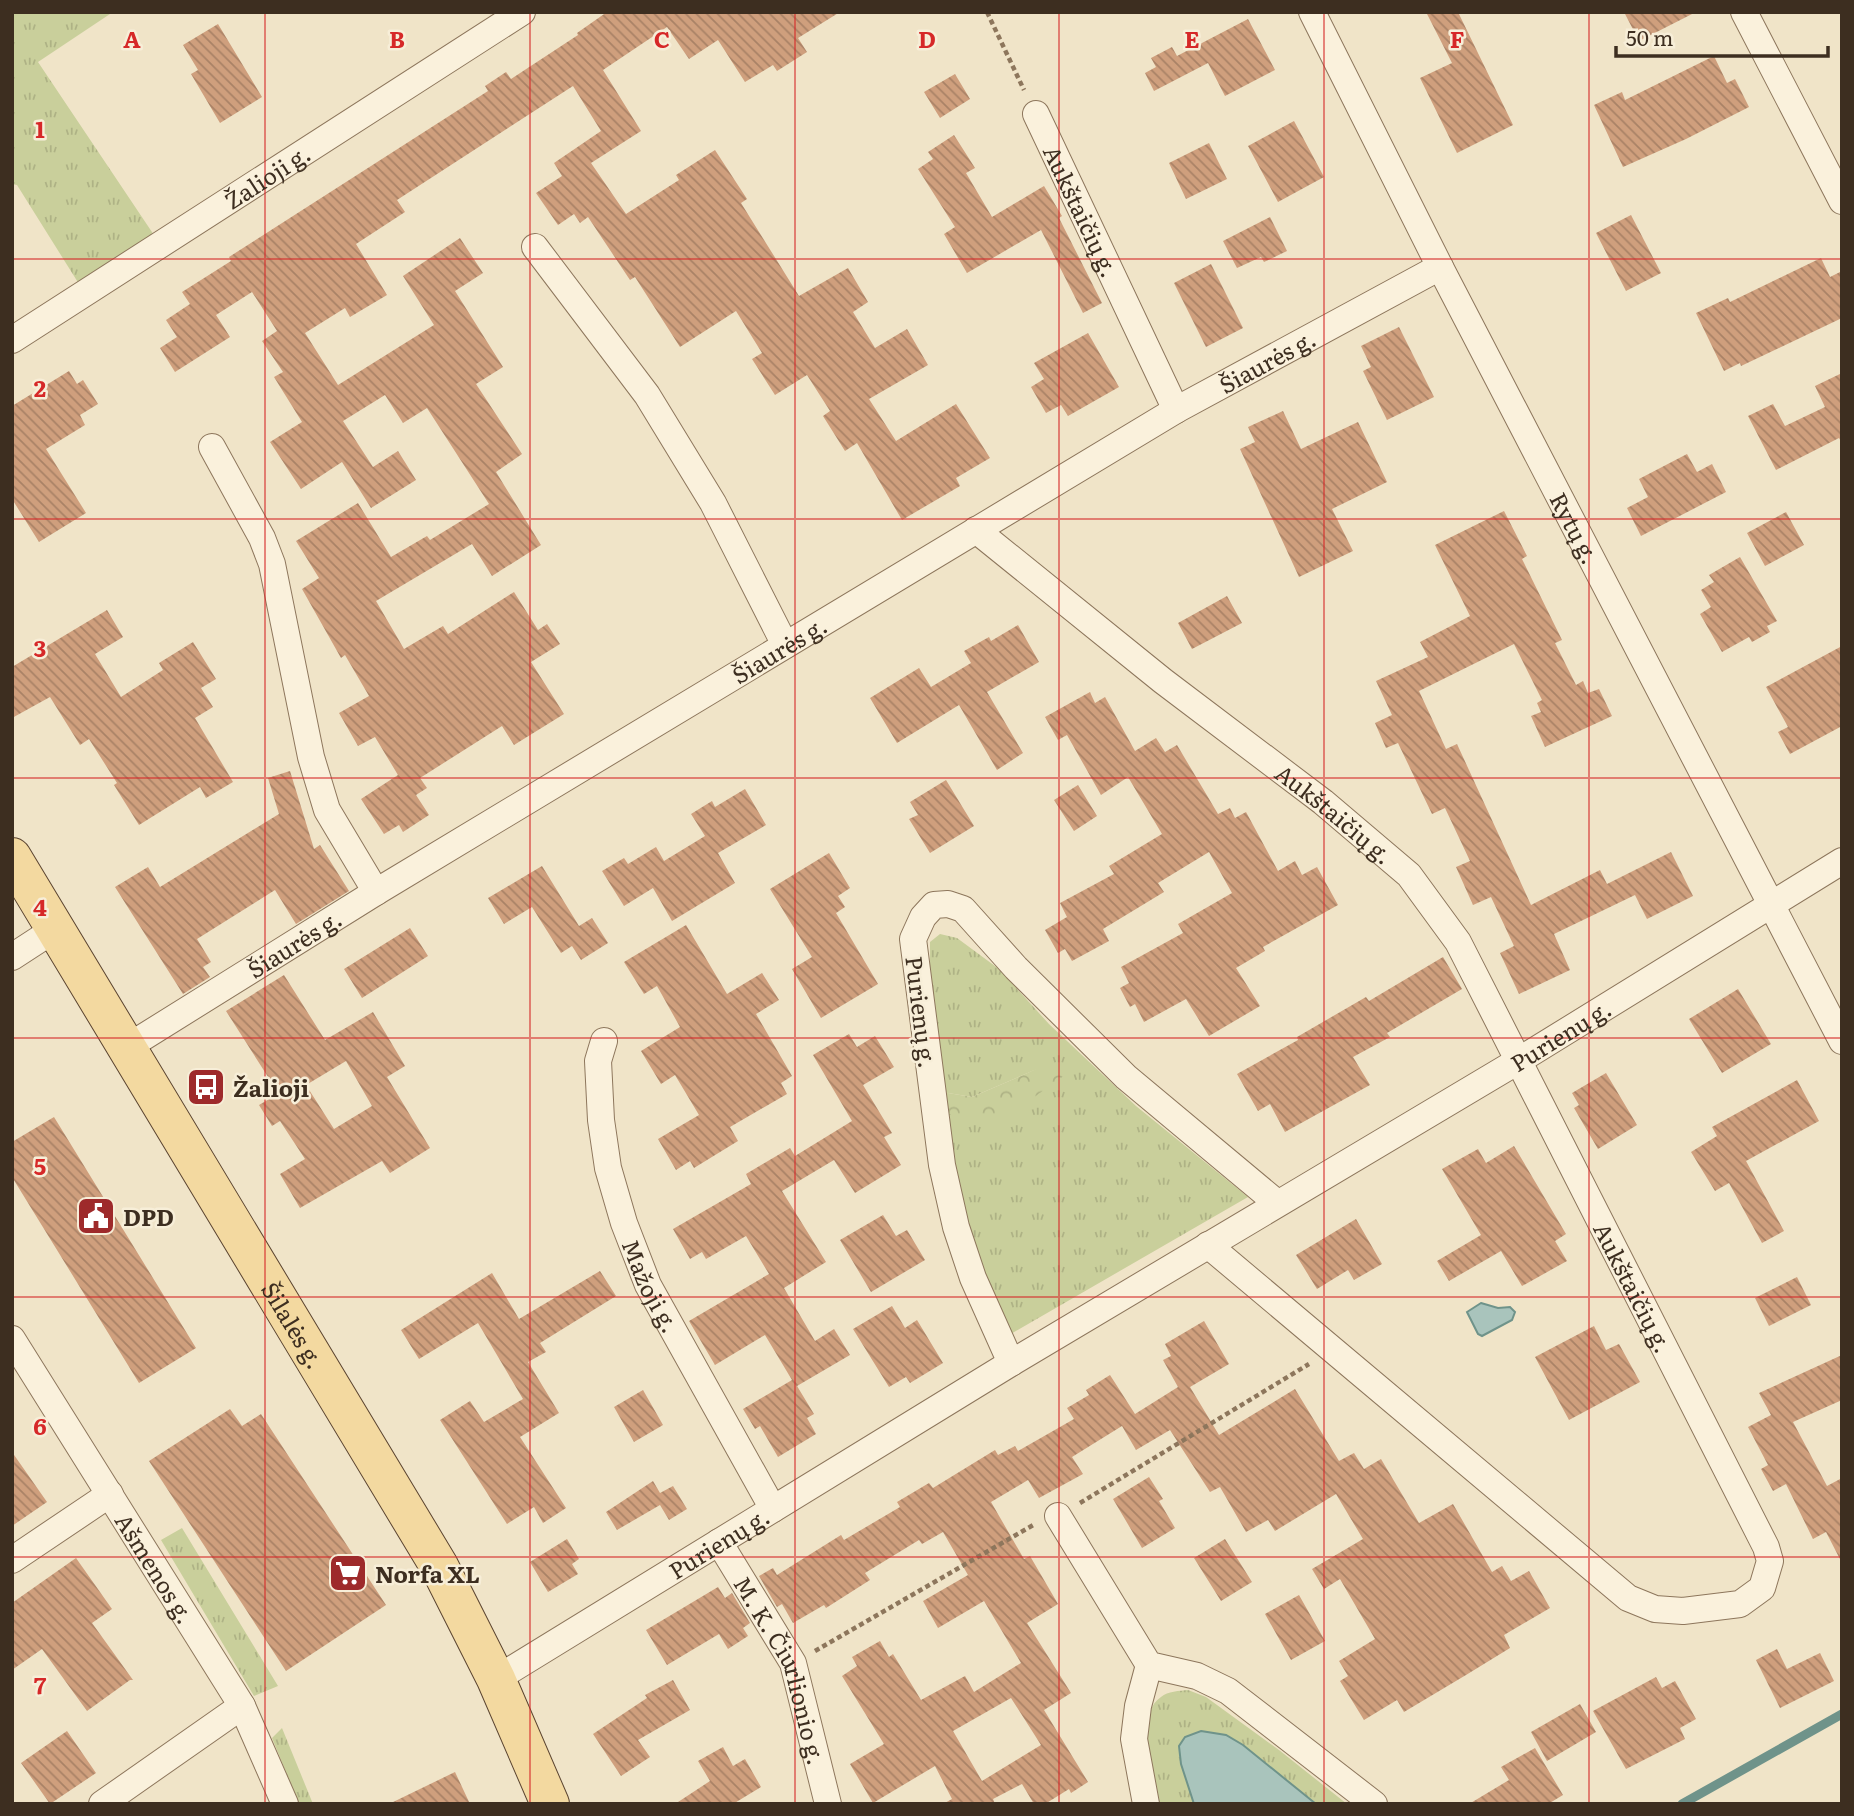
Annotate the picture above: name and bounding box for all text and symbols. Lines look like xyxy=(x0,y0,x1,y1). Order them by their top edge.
scale bar xyxy=(1616,14,1828,58)
text: A xyxy=(123,21,141,55)
text: B xyxy=(389,21,405,55)
text: C xyxy=(654,21,670,55)
text: D xyxy=(918,21,936,55)
text: E xyxy=(1184,21,1200,55)
text: F xyxy=(1450,21,1465,55)
text: 50 m xyxy=(1626,21,1673,52)
text: 1 xyxy=(35,111,45,145)
street label: Žalioji g. xyxy=(217,136,317,216)
street label: Aukštaičių g. xyxy=(1036,139,1128,282)
street label: Šiaurės g. xyxy=(1212,321,1321,401)
text: 2 xyxy=(34,370,46,404)
street label: Rytų g. xyxy=(1543,486,1608,569)
street label: Šiaurės g. xyxy=(725,607,833,691)
text: 3 xyxy=(34,630,46,664)
street label: Aukštaičių g. xyxy=(1269,755,1400,871)
text: 4 xyxy=(33,889,47,923)
street label: Šiaurės g. xyxy=(240,901,348,986)
street label: Purienų g. xyxy=(898,954,946,1070)
street label: Purienų g. xyxy=(1503,991,1617,1079)
bus stop icon: Žalioji xyxy=(185,1066,227,1108)
place label: Žalioji xyxy=(233,1070,309,1104)
text: 5 xyxy=(34,1148,46,1182)
public building icon: DPD xyxy=(75,1195,117,1237)
place label: DPD xyxy=(123,1199,174,1233)
street label: Aukštaičių g. xyxy=(1586,1216,1681,1358)
street label: Mažoji g. xyxy=(615,1234,688,1338)
street label: Šilalės g. xyxy=(254,1275,333,1375)
text: 6 xyxy=(33,1408,47,1442)
street label: Purienų g. xyxy=(662,1499,775,1586)
street label: Ašmenos g. xyxy=(108,1506,203,1630)
supermarket icon: Norfa XL xyxy=(327,1552,369,1594)
place label: Norfa XL xyxy=(375,1556,480,1590)
street label: M. K. Čiurlionio g. xyxy=(726,1569,835,1768)
text: 7 xyxy=(34,1667,47,1701)

